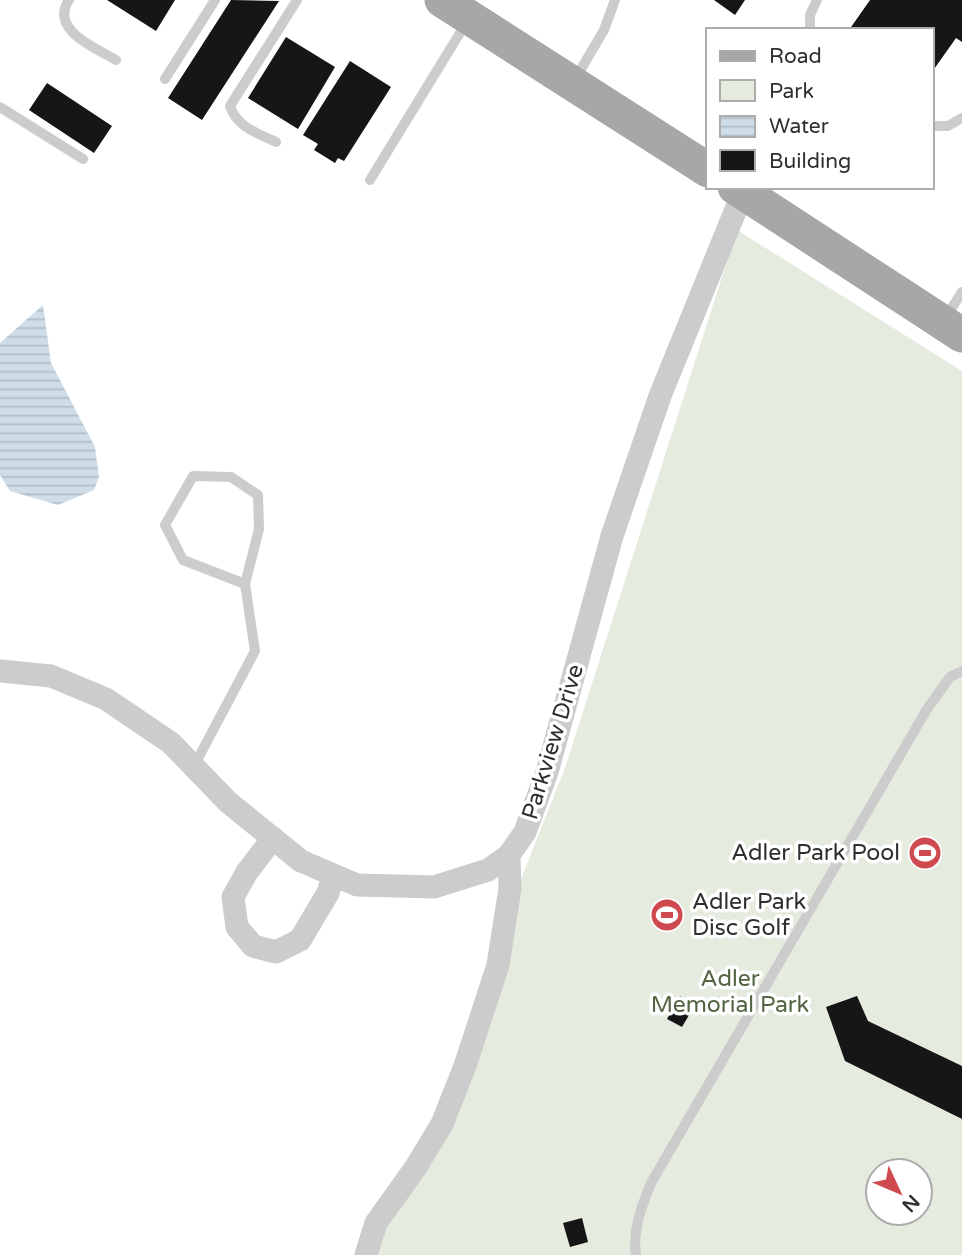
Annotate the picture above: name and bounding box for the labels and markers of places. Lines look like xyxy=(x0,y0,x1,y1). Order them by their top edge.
sports icon: Adler Park Pool xyxy=(906,834,944,872)
place label: Adler Park Pool xyxy=(731,839,900,867)
place label: Adler Park Disc Golf xyxy=(692,888,806,942)
sports icon: Adler Park Disc Golf xyxy=(648,896,686,934)

